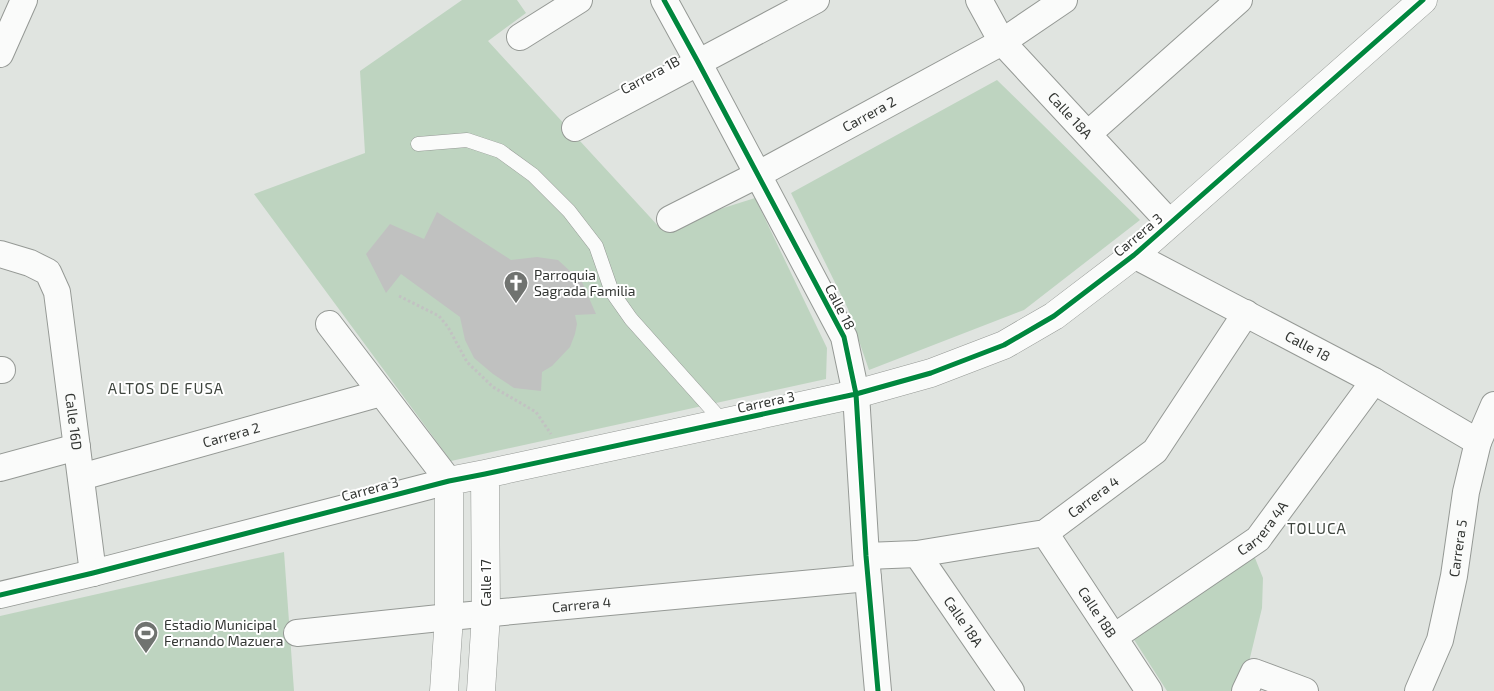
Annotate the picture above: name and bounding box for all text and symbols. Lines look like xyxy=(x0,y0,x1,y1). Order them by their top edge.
street label: Carrera 1B xyxy=(617,52,682,97)
street label: Calle 18A xyxy=(1045,88,1096,142)
street label: Carrera 2 xyxy=(839,92,899,135)
street label: Carrera 3 xyxy=(1110,209,1166,260)
place label: Parroquia Sagrada Familia xyxy=(534,266,635,299)
church icon: Parroquia Sagrada Familia xyxy=(503,270,529,304)
street label: Calle 18 xyxy=(822,281,859,332)
street label: Calle 18 xyxy=(1282,327,1333,365)
district label: ALTOS DE FUSA xyxy=(108,379,224,397)
street label: Carrera 3 xyxy=(736,387,796,416)
street label: Calle 16D xyxy=(62,392,86,451)
street label: Carrera 2 xyxy=(201,418,262,451)
street label: Carrera 4 xyxy=(1064,472,1122,521)
street label: Carrera 3 xyxy=(339,473,400,504)
street label: Carrera 4A xyxy=(1234,497,1291,559)
street label: Carrera 5 xyxy=(1445,518,1470,578)
district label: TOLUCA xyxy=(1287,519,1347,537)
street label: Calle 17 xyxy=(477,559,494,607)
street label: Calle 18B xyxy=(1075,583,1121,641)
street label: Carrera 4 xyxy=(551,593,612,615)
street label: Calle 18A xyxy=(941,593,987,650)
place label: Estadio Municipal Fernando Mazuera xyxy=(164,616,283,649)
sports icon: Estadio Municipal Fernando Mazuera xyxy=(133,620,159,654)

